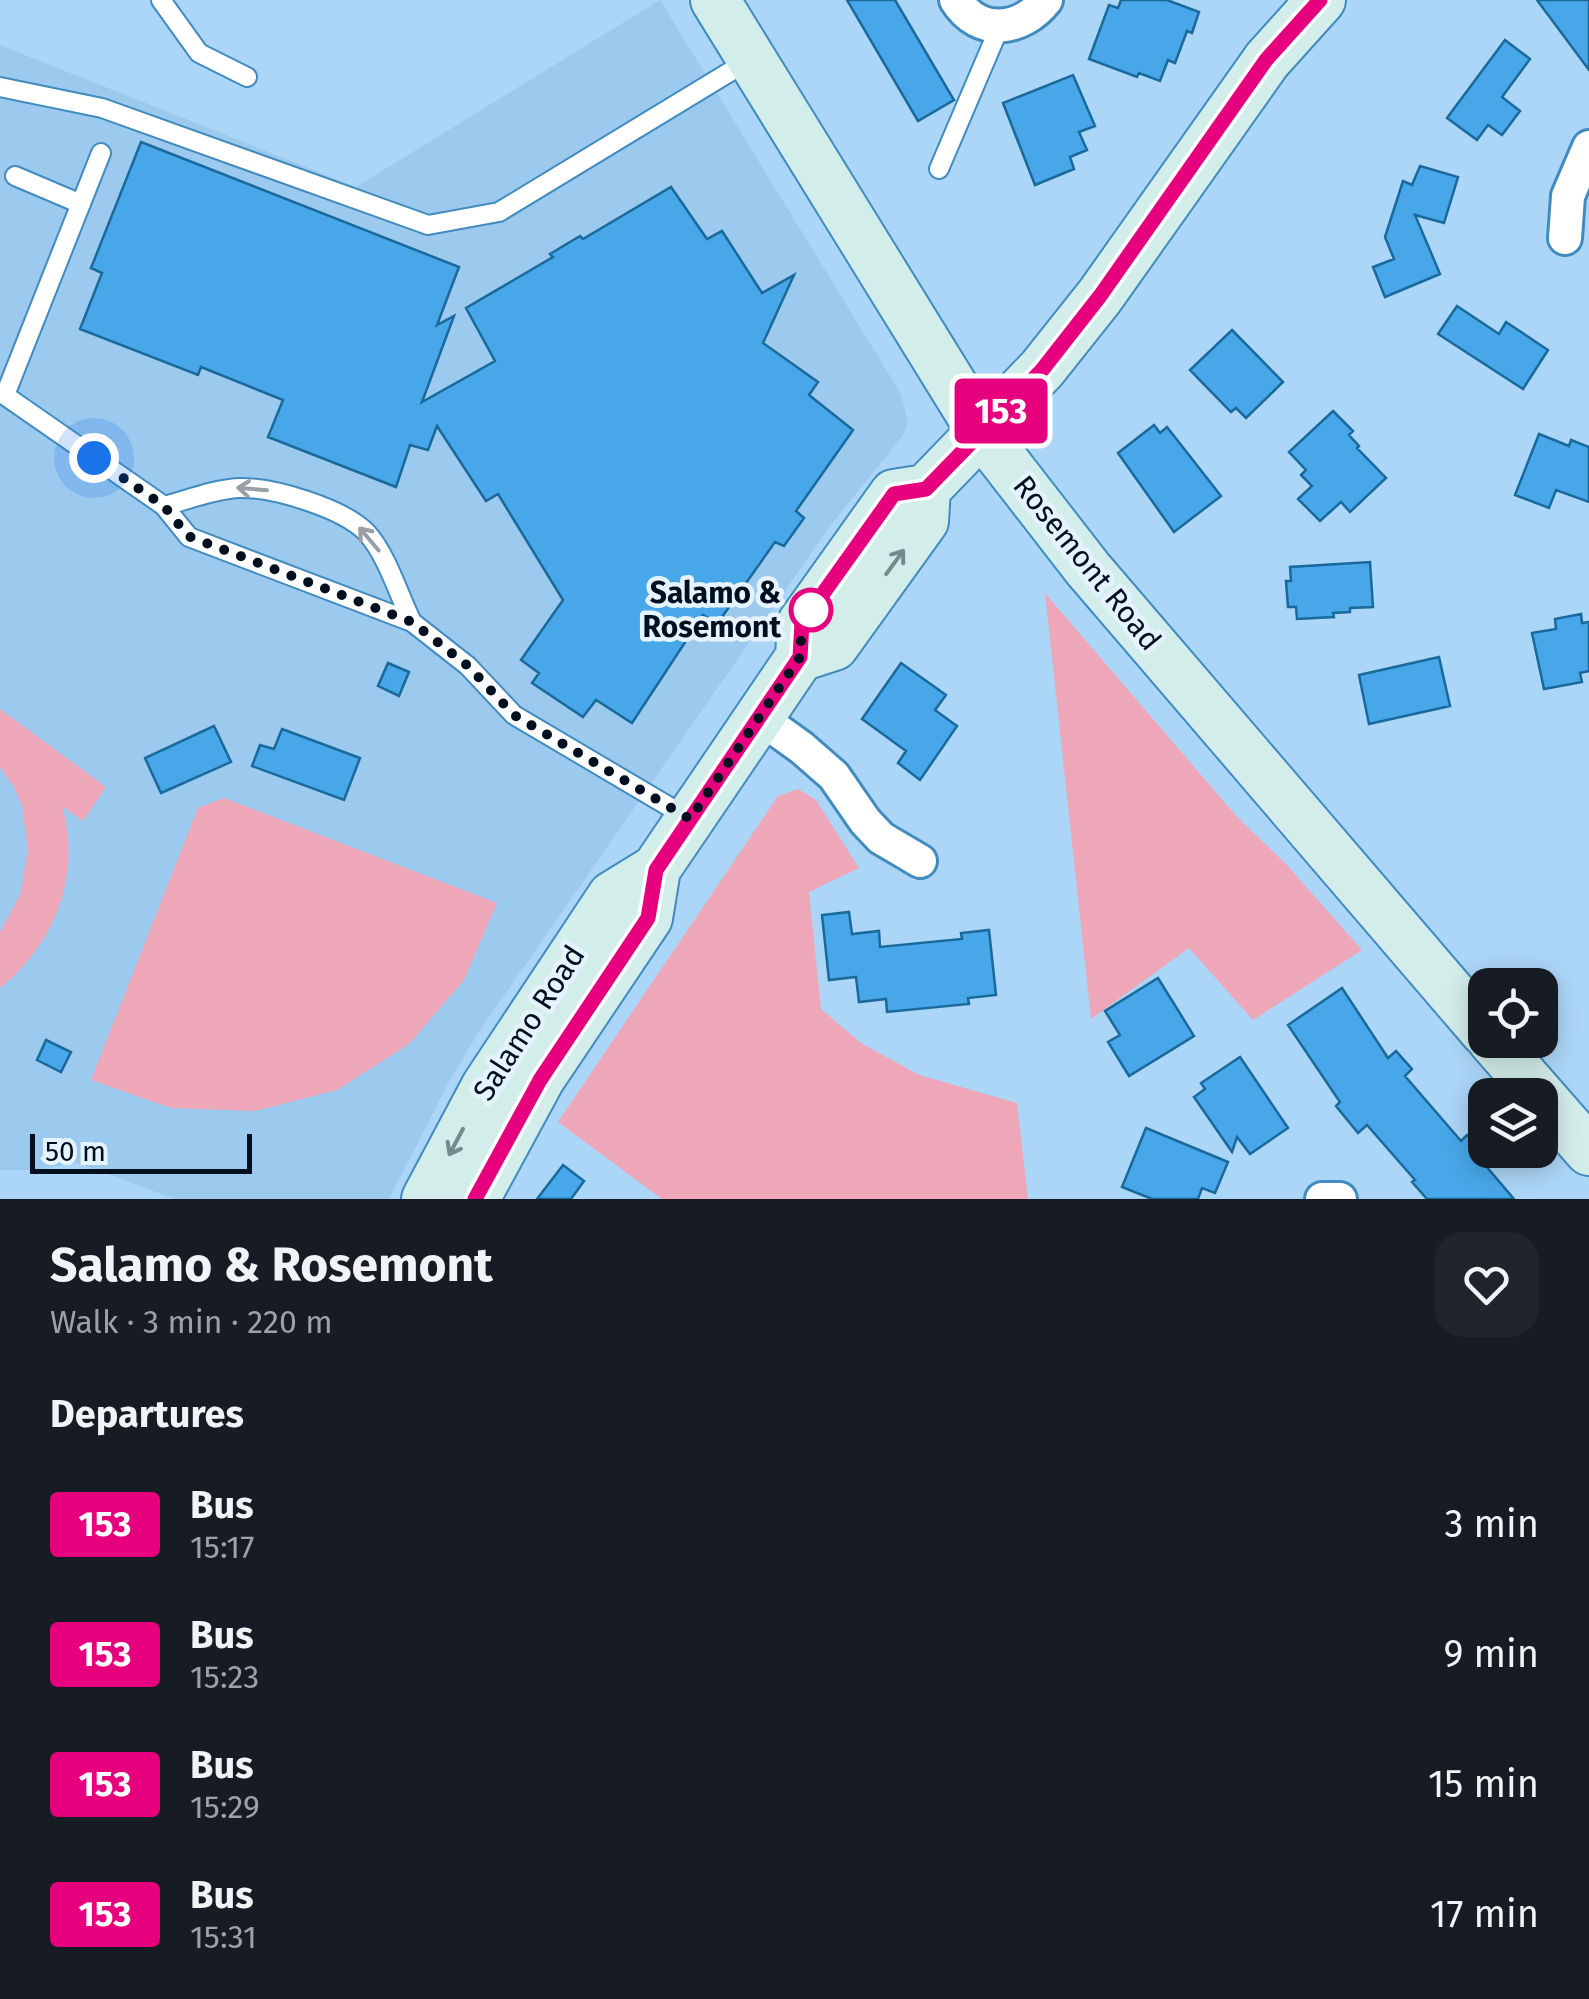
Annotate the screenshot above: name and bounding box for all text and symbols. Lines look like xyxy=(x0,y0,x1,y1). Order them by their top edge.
line badge: 153 xyxy=(944,378,1058,444)
text: 153 xyxy=(975,390,1027,432)
your location xyxy=(69,433,119,483)
street label: Rosemont Road xyxy=(1006,468,1168,658)
one-way arrow xyxy=(236,480,269,499)
one-way arrow xyxy=(358,527,381,552)
one-way arrow xyxy=(885,549,906,576)
place label: Salamo & Rosemont xyxy=(643,575,781,645)
marker: Salamo & Rosemont xyxy=(790,589,832,631)
street label: Salamo Road xyxy=(466,939,592,1107)
map controls xyxy=(1468,968,1558,1168)
button: locate xyxy=(1468,968,1558,1058)
button: layers xyxy=(1468,1078,1558,1168)
one-way arrow xyxy=(445,1127,465,1157)
scale bar xyxy=(30,1129,252,1174)
text: 50 m xyxy=(45,1135,106,1168)
button: heart xyxy=(1434,1232,1539,1337)
text: Salamo & Rosemont xyxy=(50,1236,493,1294)
text: Walk · 3 min · 220 m xyxy=(50,1303,333,1341)
text: Departures xyxy=(50,1391,244,1437)
text: Bus xyxy=(190,1482,254,1528)
text: 3 min xyxy=(1444,1501,1539,1547)
text: 153 xyxy=(79,1503,131,1545)
text: 15:17 xyxy=(190,1528,254,1566)
text: Bus xyxy=(190,1612,254,1658)
text: 9 min xyxy=(1443,1631,1539,1677)
text: 153 xyxy=(79,1633,131,1675)
text: 15:23 xyxy=(190,1658,259,1696)
text: Bus xyxy=(190,1742,254,1788)
text: 15 min xyxy=(1428,1761,1539,1807)
text: 153 xyxy=(79,1763,131,1805)
text: 15:29 xyxy=(190,1788,260,1826)
text: Bus xyxy=(190,1872,254,1918)
text: 17 min xyxy=(1430,1891,1539,1937)
text: 153 xyxy=(79,1893,131,1935)
text: 15:31 xyxy=(190,1918,257,1956)

